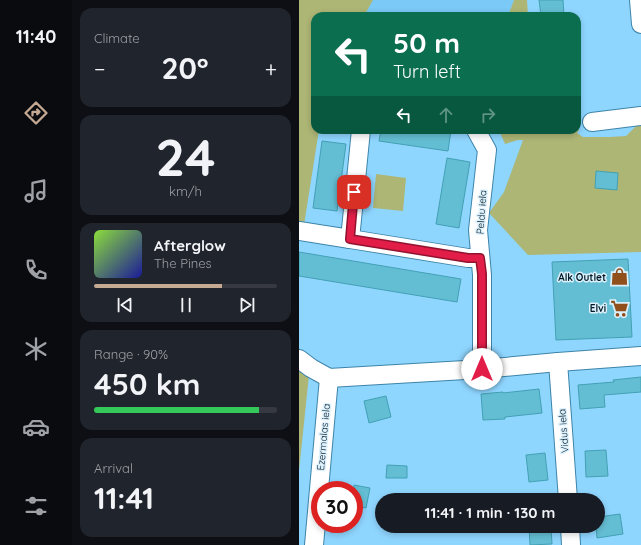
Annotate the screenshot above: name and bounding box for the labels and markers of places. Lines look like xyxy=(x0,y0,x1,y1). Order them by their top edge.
pin xyxy=(337,175,371,209)
shop icon: Alk Outlet xyxy=(609,267,629,287)
place label: Alk Outlet xyxy=(558,271,606,284)
supermarket icon: Elvi xyxy=(609,298,629,318)
place label: Elvi xyxy=(590,302,606,315)

